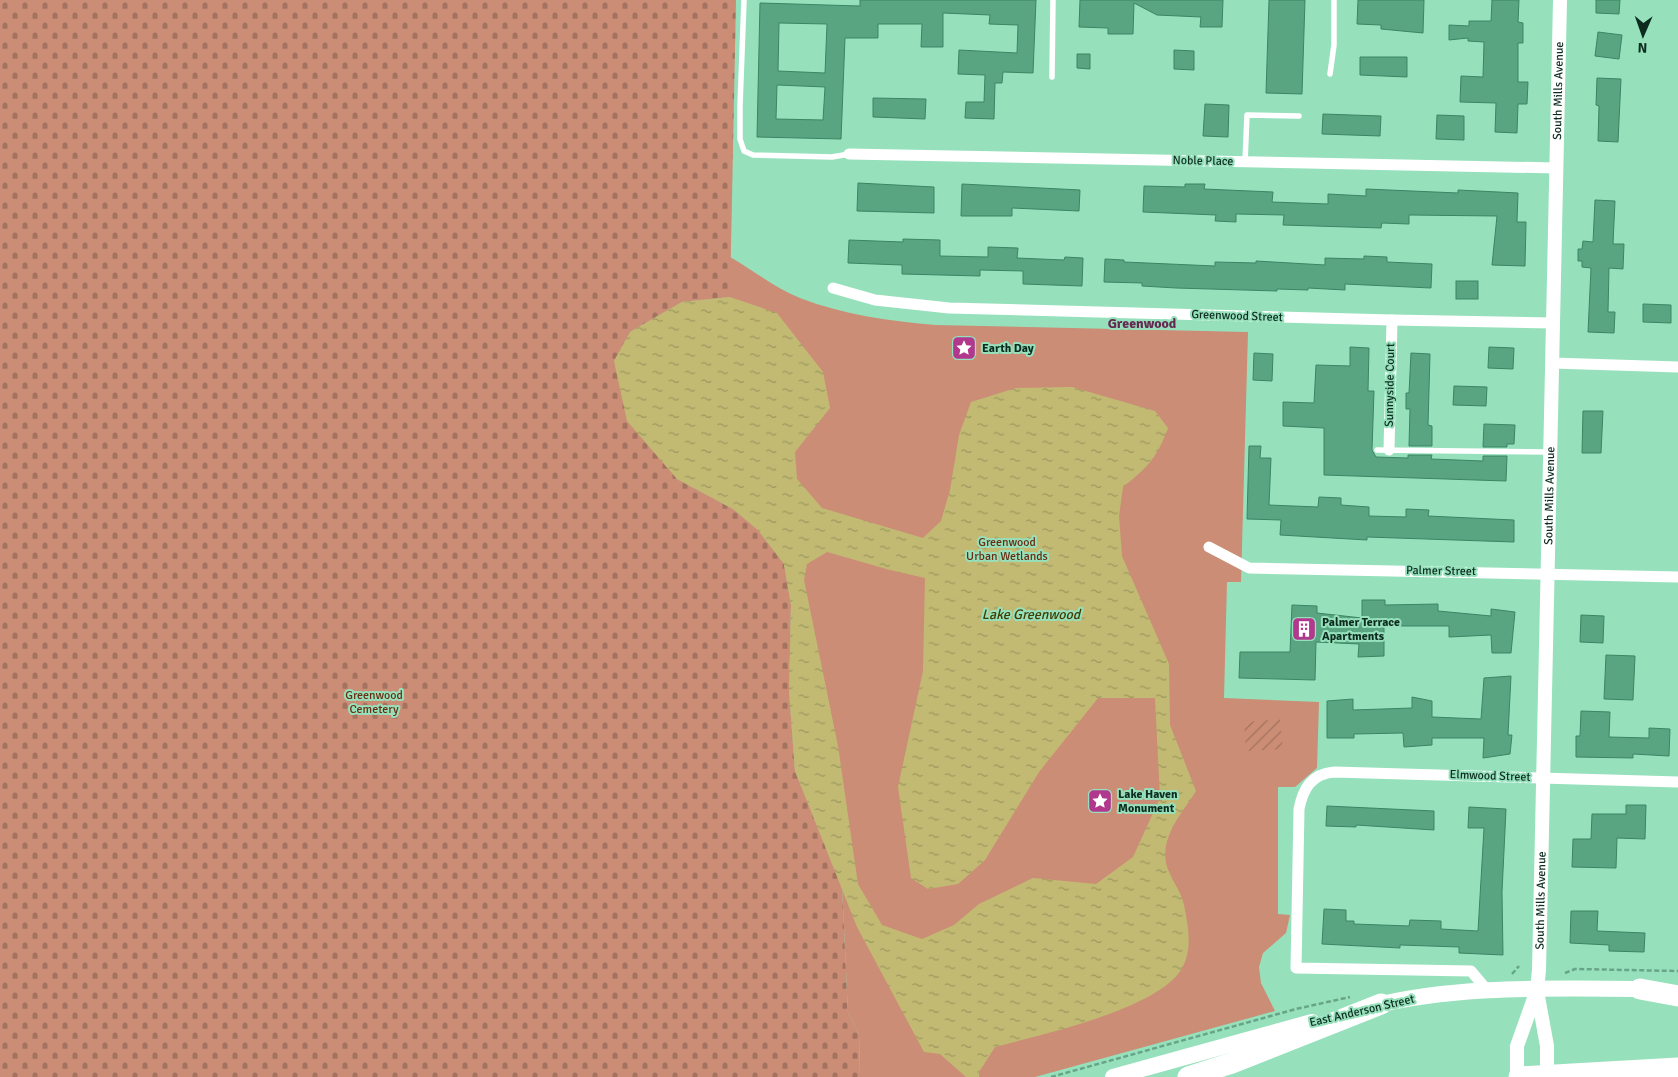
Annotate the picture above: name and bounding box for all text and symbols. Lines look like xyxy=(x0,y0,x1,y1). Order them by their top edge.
north arrow xyxy=(1618,10,1668,60)
text: N xyxy=(1637,39,1648,56)
street label: South Mills Avenue xyxy=(1549,41,1567,140)
street label: Noble Place xyxy=(1172,153,1234,169)
street label: Greenwood Street xyxy=(1191,307,1283,325)
district label: Greenwood xyxy=(1108,315,1177,332)
place icon: Earth Day xyxy=(951,335,977,361)
place label: Earth Day xyxy=(982,341,1034,356)
street label: Sunnyside Court xyxy=(1382,343,1398,427)
street label: South Mills Avenue xyxy=(1541,446,1558,545)
park label: Greenwood Urban Wetlands xyxy=(966,535,1048,564)
street label: Palmer Street xyxy=(1406,563,1476,579)
water label: Lake Greenwood xyxy=(982,606,1082,623)
place label: Palmer Terrace Apartments xyxy=(1322,615,1400,644)
building icon: Palmer Terrace Apartments xyxy=(1291,616,1317,642)
park label: Greenwood Cemetery xyxy=(345,688,403,717)
street label: Elmwood Street xyxy=(1449,767,1531,785)
place label: Lake Haven Monument xyxy=(1118,787,1178,816)
place icon: Lake Haven Monument xyxy=(1087,788,1113,814)
street label: South Mills Avenue xyxy=(1532,851,1549,950)
street label: East Anderson Street xyxy=(1308,992,1416,1030)

